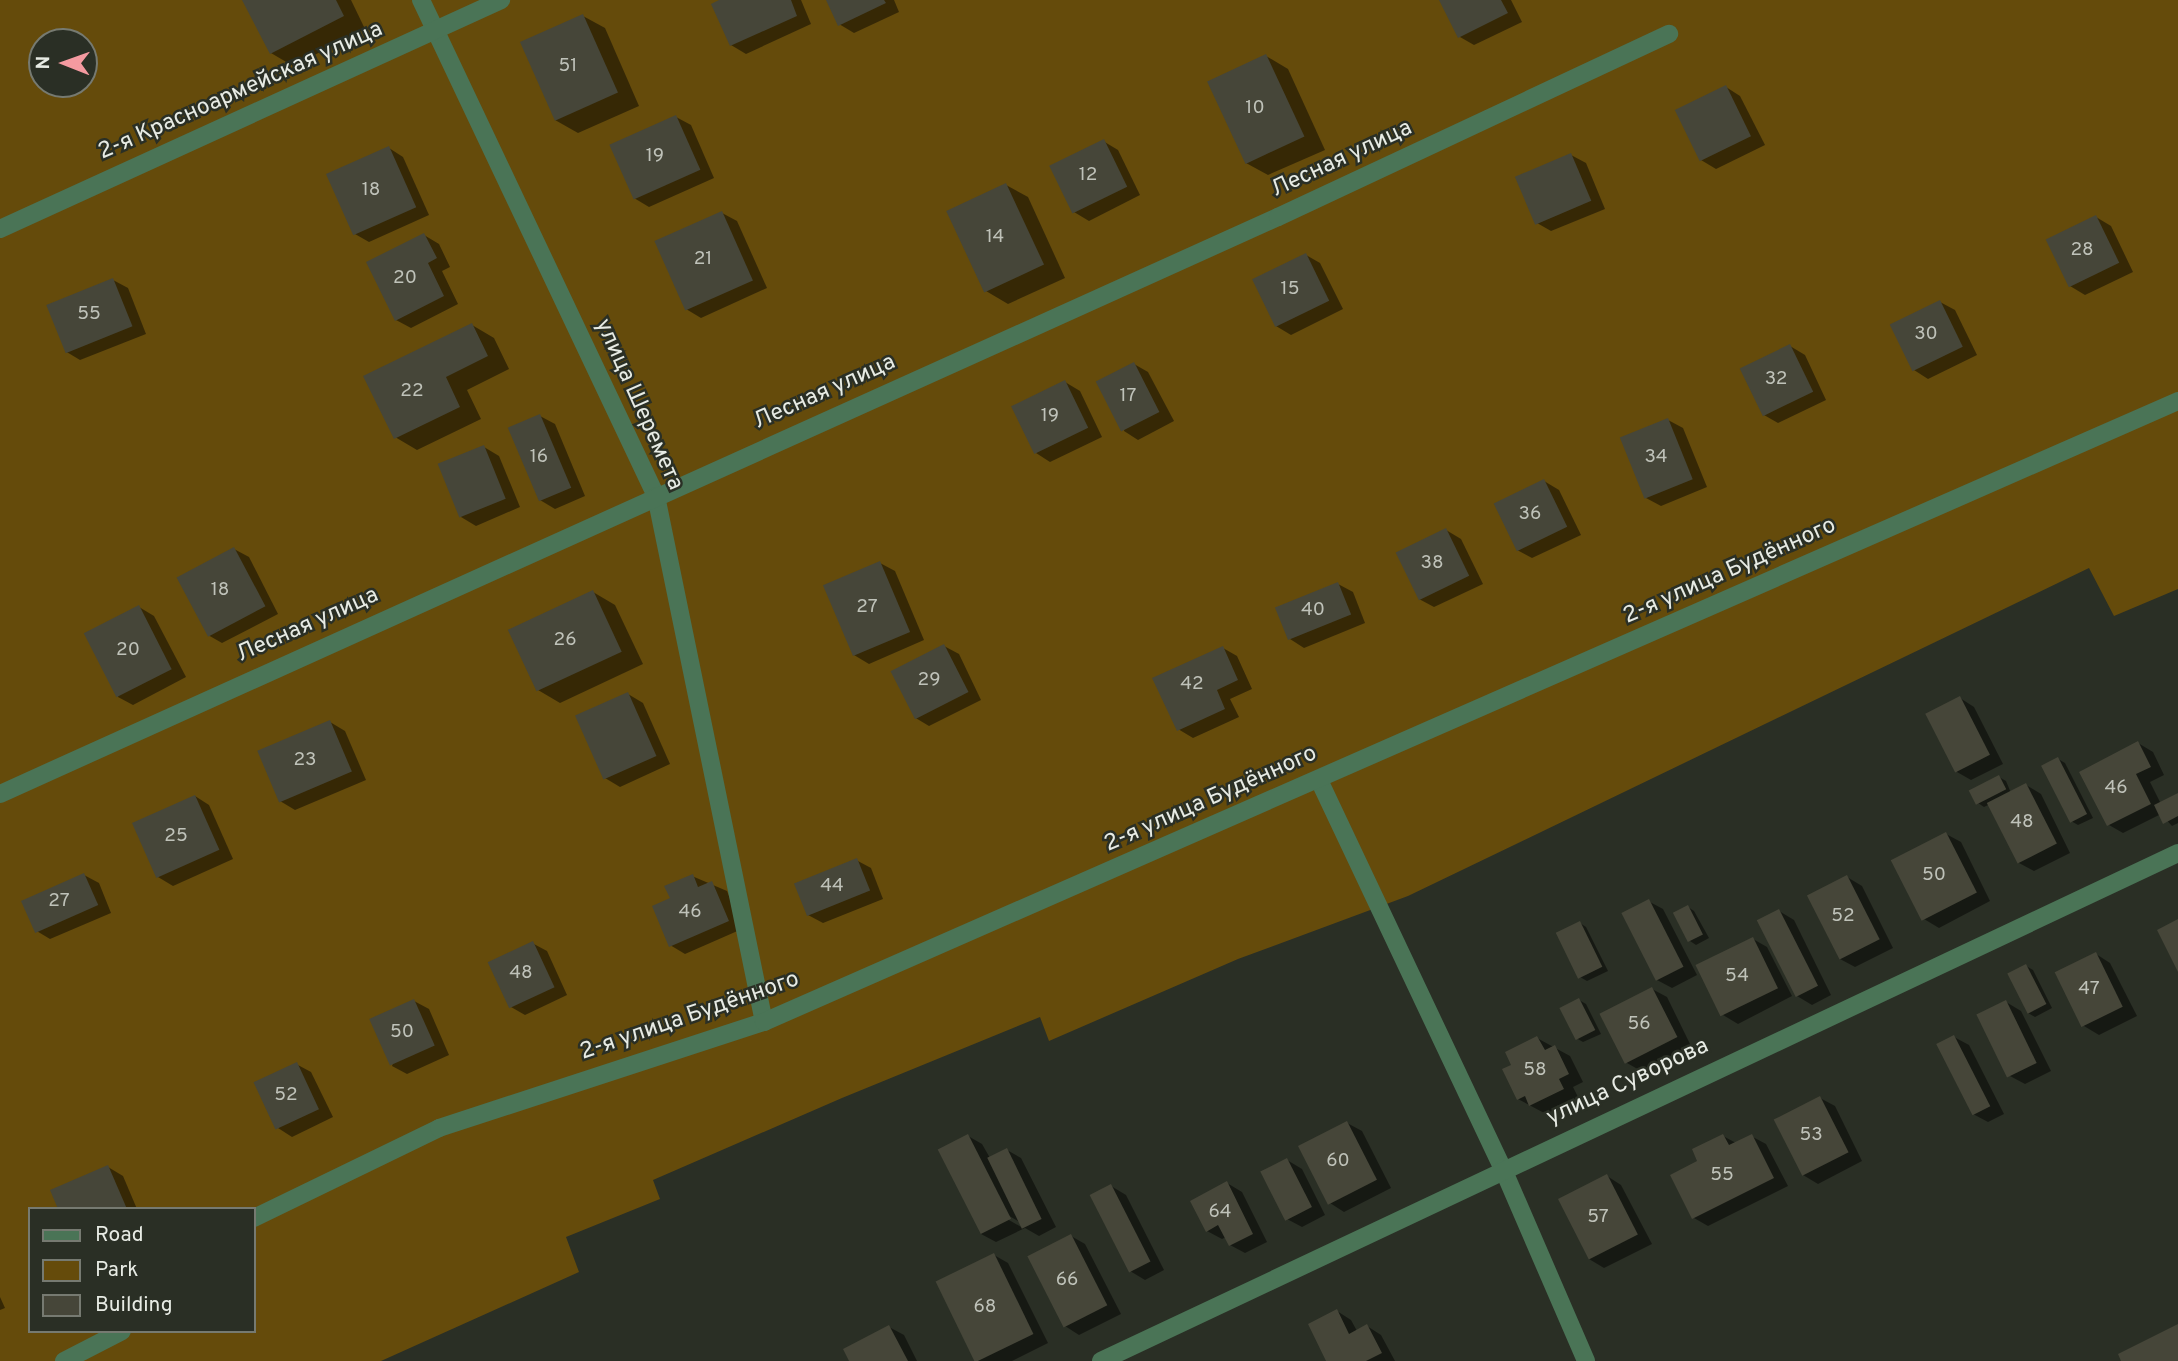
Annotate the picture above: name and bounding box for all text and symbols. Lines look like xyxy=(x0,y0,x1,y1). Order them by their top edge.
street label: 2-я Красноармейская улица xyxy=(94,17,388,167)
north arrow xyxy=(28,28,98,98)
text: N xyxy=(32,56,56,70)
house number: 51 xyxy=(559,56,577,78)
house number: 10 xyxy=(1245,98,1265,120)
street label: Лесная улица xyxy=(1267,115,1417,205)
house number: 19 xyxy=(646,146,664,168)
house number: 12 xyxy=(1079,165,1097,187)
house number: 18 xyxy=(362,180,380,202)
house number: 14 xyxy=(986,227,1004,249)
house number: 28 xyxy=(2070,240,2094,262)
house number: 21 xyxy=(694,249,712,271)
house number: 20 xyxy=(393,268,417,290)
house number: 15 xyxy=(1281,279,1299,301)
house number: 55 xyxy=(77,304,101,326)
street label: улица Шеремета xyxy=(588,315,688,495)
house number: 30 xyxy=(1914,324,1938,346)
street label: Лесная улица xyxy=(750,349,900,437)
house number: 32 xyxy=(1765,369,1787,391)
house number: 22 xyxy=(400,381,424,403)
house number: 17 xyxy=(1120,386,1136,408)
house number: 19 xyxy=(1041,406,1059,428)
house number: 16 xyxy=(530,447,548,469)
house number: 34 xyxy=(1644,447,1668,469)
house number: 36 xyxy=(1519,504,1541,526)
street label: 2-я улица Будённого xyxy=(1619,513,1841,631)
house number: 38 xyxy=(1420,553,1444,575)
house number: 18 xyxy=(211,580,229,602)
street label: Лесная улица xyxy=(233,582,383,670)
house number: 27 xyxy=(856,597,878,619)
house number: 40 xyxy=(1301,600,1325,622)
house number: 26 xyxy=(554,630,576,652)
house number: 20 xyxy=(116,640,140,662)
house number: 29 xyxy=(918,670,940,692)
house number: 42 xyxy=(1180,674,1204,696)
street label: 2-я улица Будённого xyxy=(1100,741,1322,859)
house number: 23 xyxy=(293,750,317,772)
house number: 46 xyxy=(2104,778,2128,800)
house number: 48 xyxy=(2010,812,2034,834)
house number: 25 xyxy=(164,826,188,848)
house number: 50 xyxy=(1922,865,1946,887)
house number: 44 xyxy=(820,876,844,898)
house number: 27 xyxy=(48,891,70,913)
house number: 46 xyxy=(678,902,702,924)
house number: 52 xyxy=(1831,906,1855,928)
house number: 48 xyxy=(509,963,533,985)
house number: 54 xyxy=(1725,966,1749,988)
street label: 2-я улица Будённого xyxy=(577,967,803,1067)
house number: 47 xyxy=(2078,979,2100,1001)
house number: 56 xyxy=(1627,1014,1651,1036)
house number: 50 xyxy=(390,1022,414,1044)
street label: улица Суворова xyxy=(1543,1033,1713,1133)
house number: 58 xyxy=(1523,1060,1547,1082)
house number: 52 xyxy=(274,1085,298,1107)
house number: 53 xyxy=(1799,1125,1823,1147)
house number: 60 xyxy=(1326,1151,1350,1173)
house number: 55 xyxy=(1710,1165,1734,1187)
house number: 64 xyxy=(1208,1202,1232,1224)
legend xyxy=(28,1207,256,1333)
house number: 57 xyxy=(1587,1207,1609,1229)
text: Road xyxy=(95,1222,144,1249)
text: Park xyxy=(95,1257,138,1284)
house number: 66 xyxy=(1056,1270,1078,1292)
text: Building xyxy=(95,1292,173,1319)
house number: 68 xyxy=(974,1297,996,1319)

